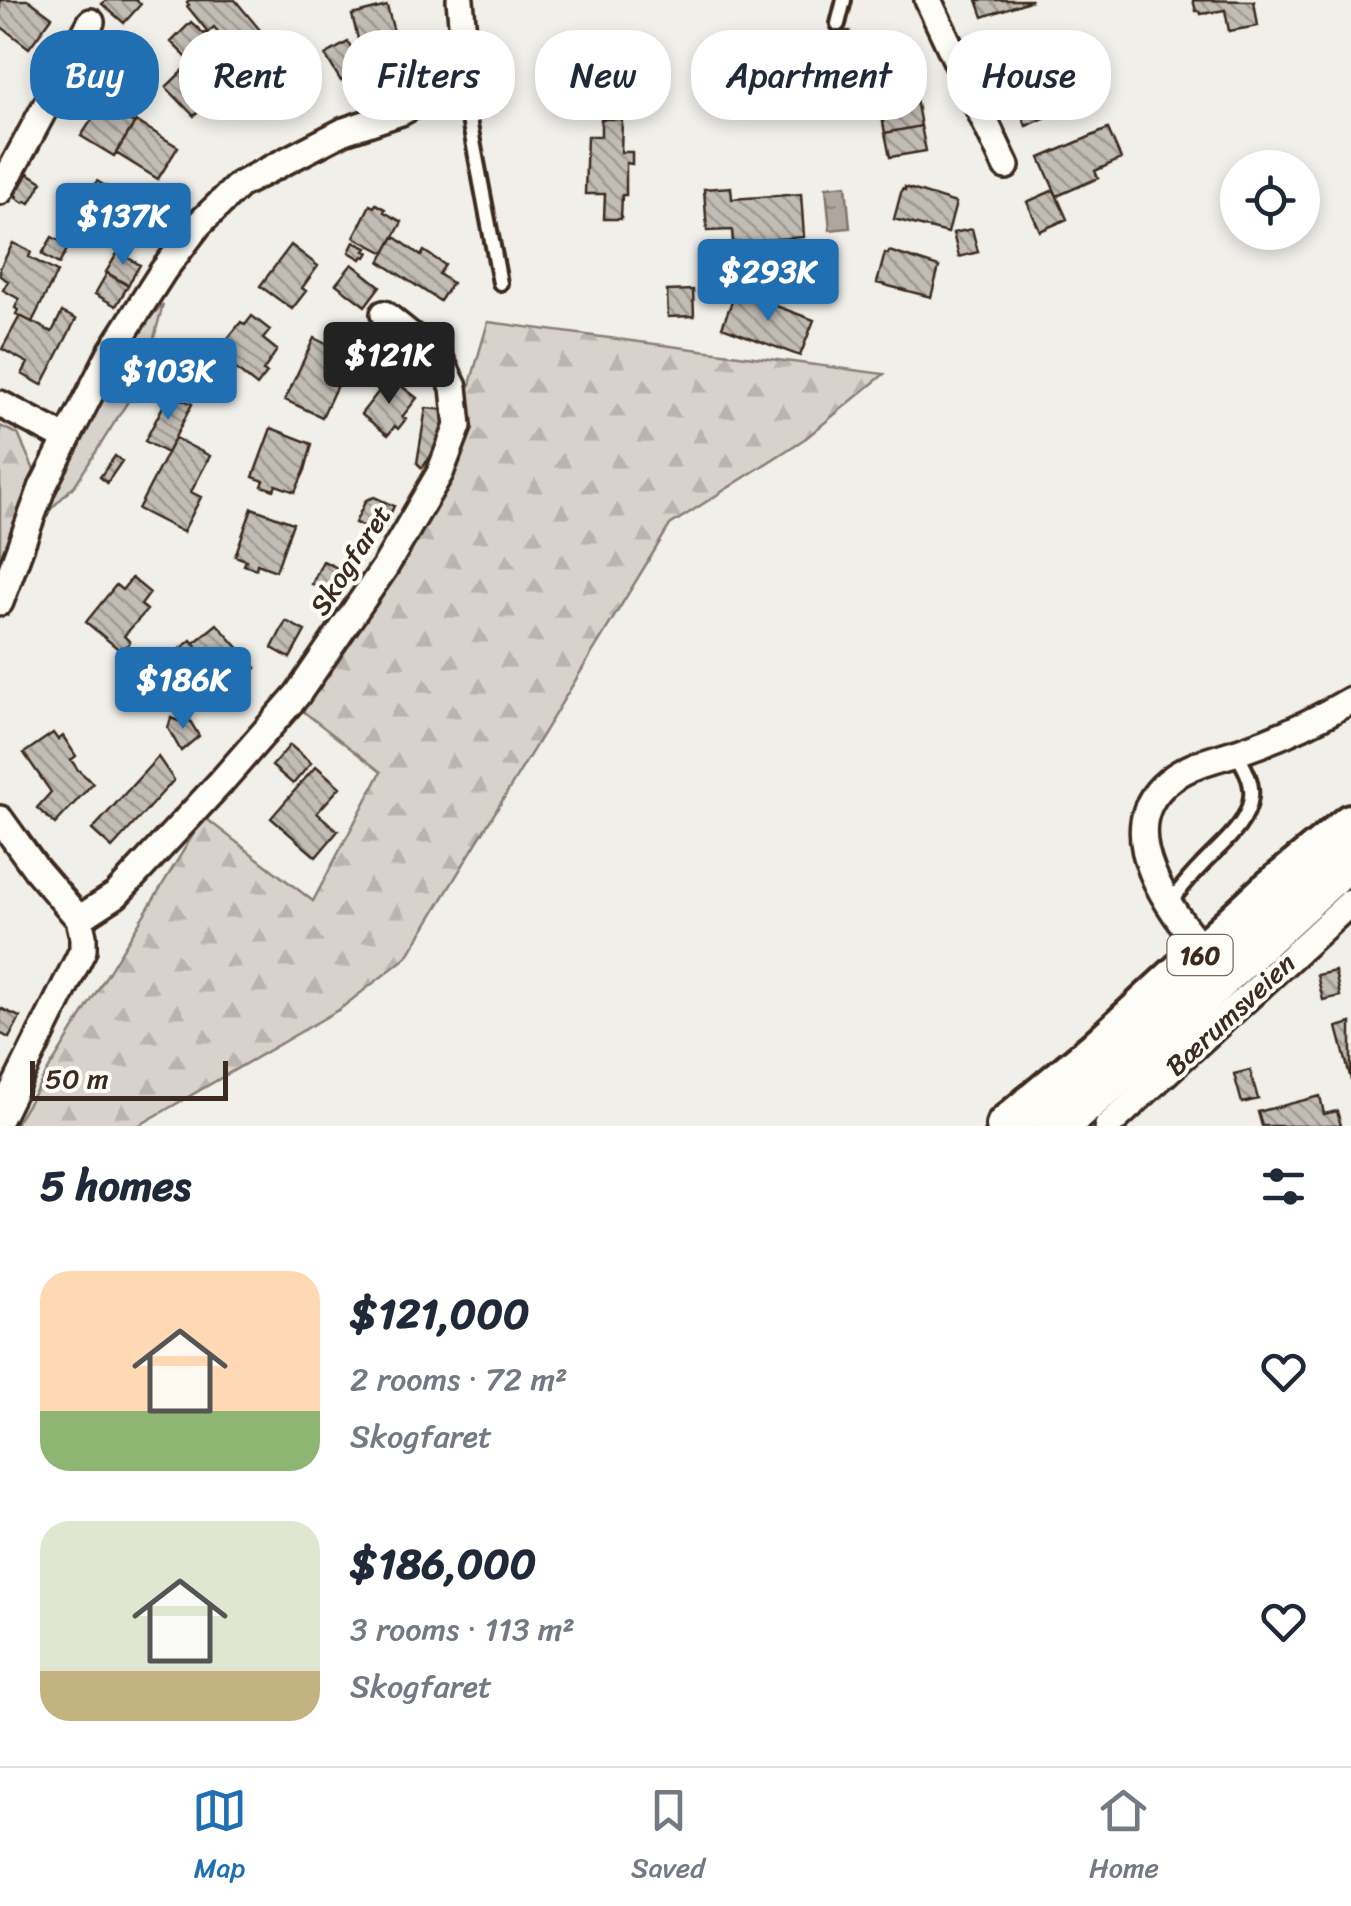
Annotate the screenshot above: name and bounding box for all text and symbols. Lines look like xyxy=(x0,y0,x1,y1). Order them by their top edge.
chip: Buy xyxy=(30,30,159,120)
chip: Rent xyxy=(179,30,322,120)
chip: Filters xyxy=(342,30,515,120)
chip: New xyxy=(535,30,671,120)
chip: Apartment xyxy=(691,30,927,120)
chip: House xyxy=(947,30,1111,120)
map controls xyxy=(1220,150,1320,250)
button: locate xyxy=(1220,150,1320,250)
pin: $137K xyxy=(53,183,193,268)
text: $137K xyxy=(78,187,168,244)
pin: $293K xyxy=(698,239,838,324)
text: $293K xyxy=(720,243,816,300)
pin: $121K xyxy=(319,322,459,407)
text: $121K xyxy=(346,326,432,383)
pin: $103K xyxy=(98,338,238,423)
text: $103K xyxy=(122,342,214,399)
street label: Skogfaret xyxy=(296,495,405,626)
pin: $186K xyxy=(113,647,253,732)
text: $186K xyxy=(137,651,229,708)
road number: 160 xyxy=(1168,935,1232,975)
street label: Bærumsveien xyxy=(1153,940,1307,1088)
text: 50 m xyxy=(45,1054,109,1103)
scale bar xyxy=(30,1056,228,1100)
text: 5 homes xyxy=(40,1149,191,1223)
icon: filters xyxy=(1256,1159,1311,1214)
text: $121,000 xyxy=(350,1277,529,1351)
icon: home xyxy=(120,1311,240,1431)
icon: heart xyxy=(1256,1344,1311,1399)
text: 2 rooms · 72 m² xyxy=(350,1351,568,1408)
text: Skogfaret xyxy=(350,1408,492,1465)
text: $186,000 xyxy=(350,1527,536,1601)
icon: home xyxy=(120,1561,240,1681)
icon: heart xyxy=(1256,1594,1311,1649)
text: 3 rooms · 113 m² xyxy=(350,1601,575,1658)
text: Skogfaret xyxy=(350,1658,492,1715)
tab: Map xyxy=(192,1783,247,1892)
tab: Saved xyxy=(631,1783,705,1892)
tab: Home xyxy=(1089,1783,1159,1892)

